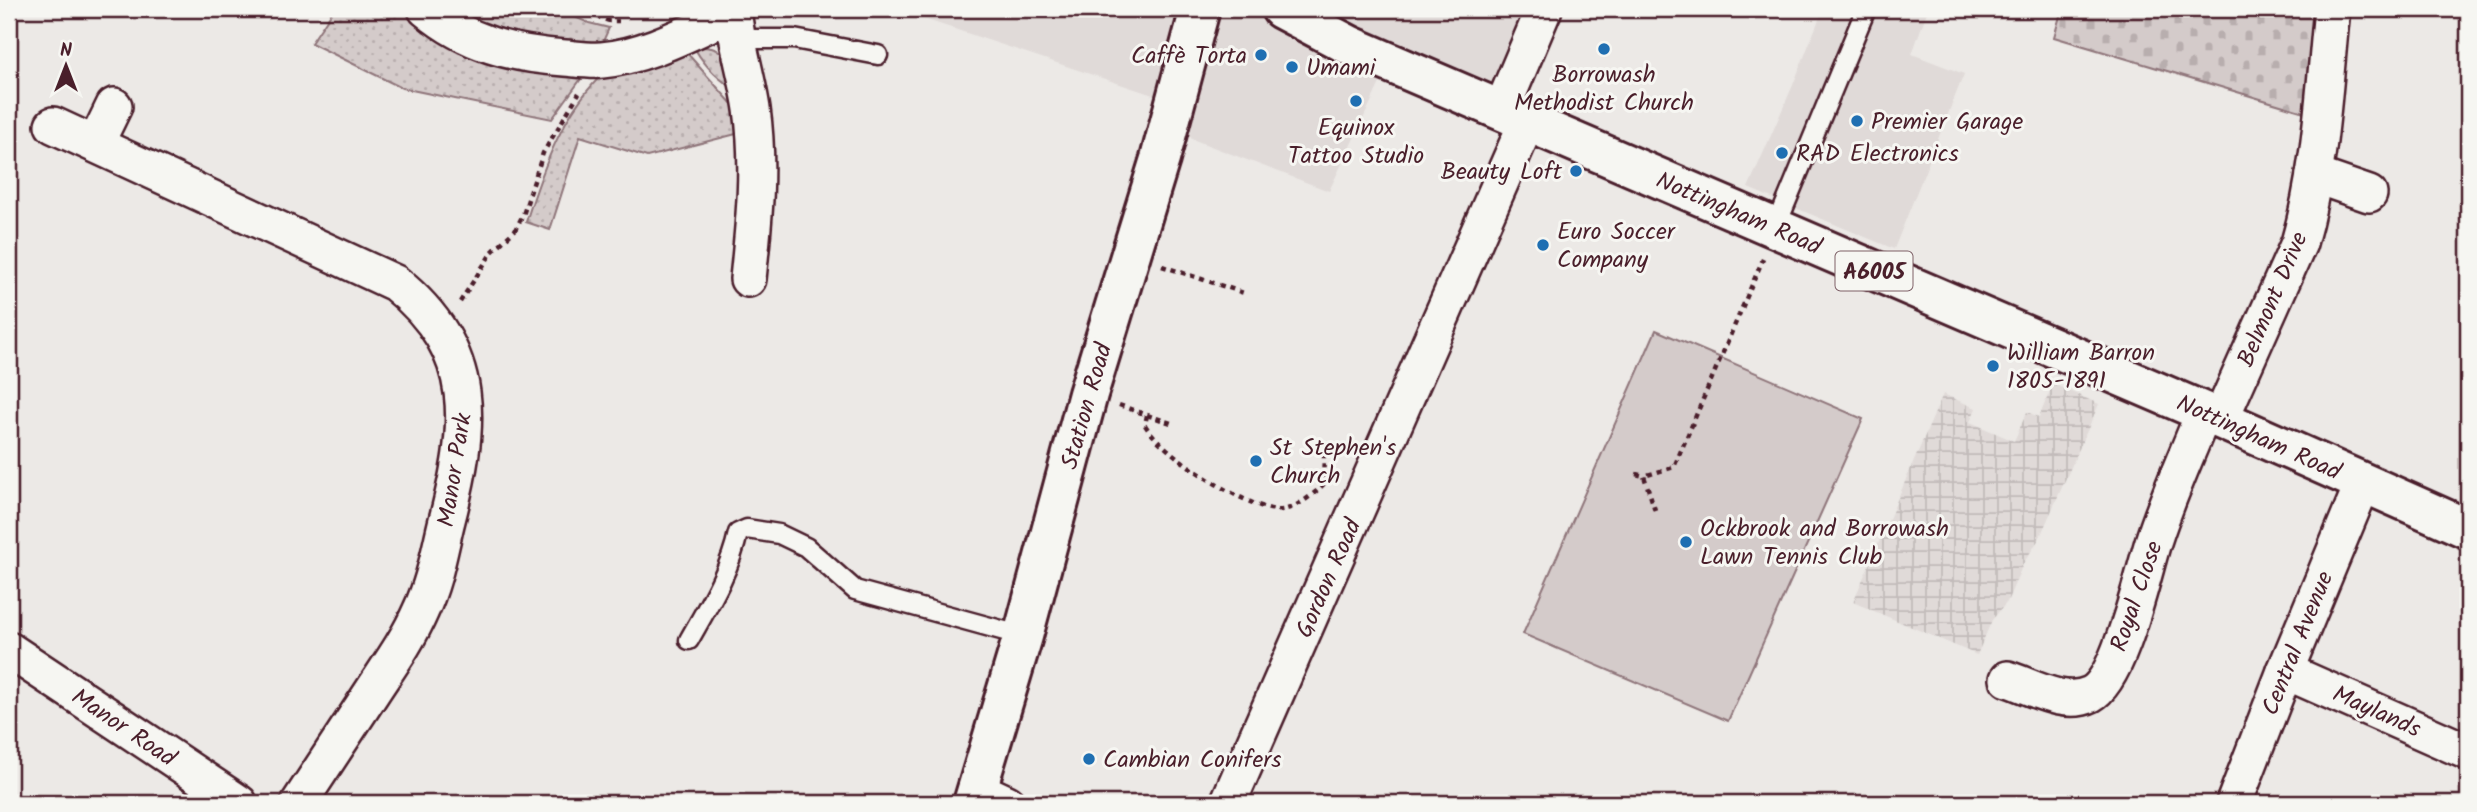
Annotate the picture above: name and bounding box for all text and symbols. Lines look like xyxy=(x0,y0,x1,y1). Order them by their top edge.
north arrow xyxy=(32,32,102,102)
text: N xyxy=(60,36,72,66)
place label: Caffè Torta xyxy=(1131,37,1247,76)
marker: Borrowash Methodist Church xyxy=(1596,41,1612,57)
marker: Caffè Torta xyxy=(1253,47,1269,63)
place label: Umami xyxy=(1306,49,1377,88)
place label: Borrowash Methodist Church xyxy=(1514,56,1694,123)
marker: Umami xyxy=(1284,59,1300,75)
marker: Equinox Tattoo Studio xyxy=(1348,93,1364,109)
place label: Premier Garage xyxy=(1871,103,2023,142)
place label: Equinox Tattoo Studio xyxy=(1288,109,1424,176)
marker: Premier Garage xyxy=(1849,113,1865,129)
place label: RAD Electronics xyxy=(1796,135,1959,174)
marker: RAD Electronics xyxy=(1774,145,1790,161)
place label: Beauty Loft xyxy=(1441,153,1563,192)
street label: Nottingham Road xyxy=(1650,162,1828,267)
marker: Beauty Loft xyxy=(1568,163,1584,179)
place label: Euro Soccer Company xyxy=(1557,213,1677,280)
street label: Belmont Drive xyxy=(2227,226,2319,373)
marker: Euro Soccer Company xyxy=(1535,237,1551,253)
road number: A6005 xyxy=(1836,252,1912,290)
place label: William Barron 1805-1891 xyxy=(2007,334,2155,401)
street label: Station Road xyxy=(1051,338,1124,474)
marker: William Barron 1805-1891 xyxy=(1985,358,2001,374)
street label: Nottingham Road xyxy=(2170,385,2348,493)
street label: Manor Park xyxy=(427,410,484,530)
place label: St Stephen's Church xyxy=(1270,429,1396,496)
marker: St Stephen's Church xyxy=(1248,453,1264,469)
place label: Ockbrook and Borrowash Lawn Tennis Club xyxy=(1700,510,1949,577)
street label: Gordon Road xyxy=(1286,512,1373,644)
marker: Ockbrook and Borrowash Lawn Tennis Club xyxy=(1678,534,1694,550)
street label: Royal Close xyxy=(2100,536,2175,657)
street label: Central Avenue xyxy=(2252,565,2345,722)
street label: Maylands xyxy=(2326,676,2427,749)
street label: Manor Road xyxy=(63,679,184,778)
place label: Cambian Conifers xyxy=(1103,741,1281,780)
marker: Cambian Conifers xyxy=(1081,751,1097,767)

